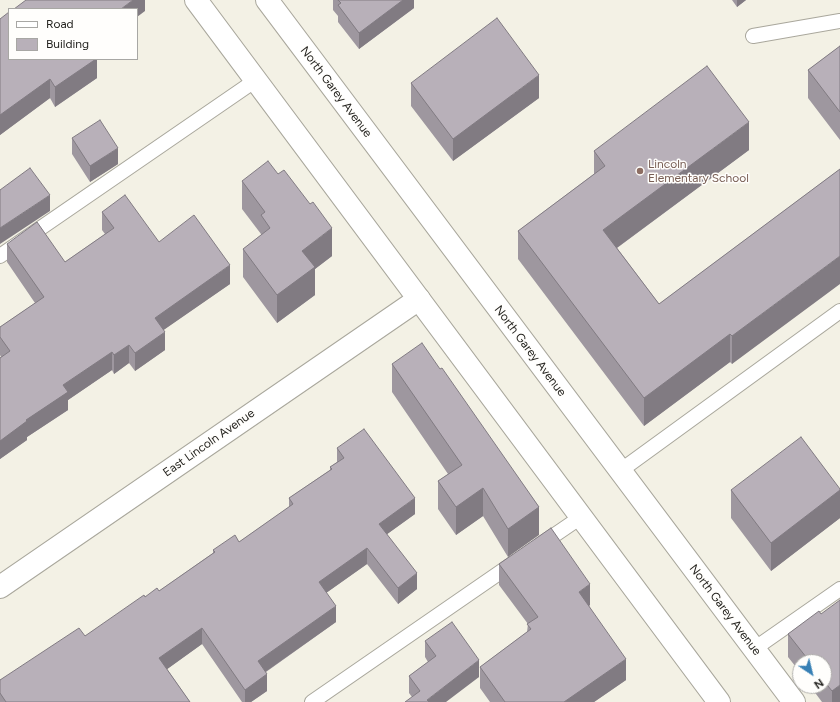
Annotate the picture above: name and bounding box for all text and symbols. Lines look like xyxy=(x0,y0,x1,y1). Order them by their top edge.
legend xyxy=(8,8,138,60)
text: Road xyxy=(46,17,74,31)
text: Building xyxy=(46,37,89,51)
street label: North Garey Avenue xyxy=(297,44,375,140)
place label: Lincoln Elementary School xyxy=(648,157,749,185)
marker: Lincoln Elementary School xyxy=(635,166,645,176)
street label: North Garey Avenue xyxy=(491,303,569,399)
street label: East Lincoln Avenue xyxy=(160,406,258,480)
street label: North Garey Avenue xyxy=(686,562,764,658)
north arrow xyxy=(792,654,832,694)
text: N xyxy=(811,676,826,691)

